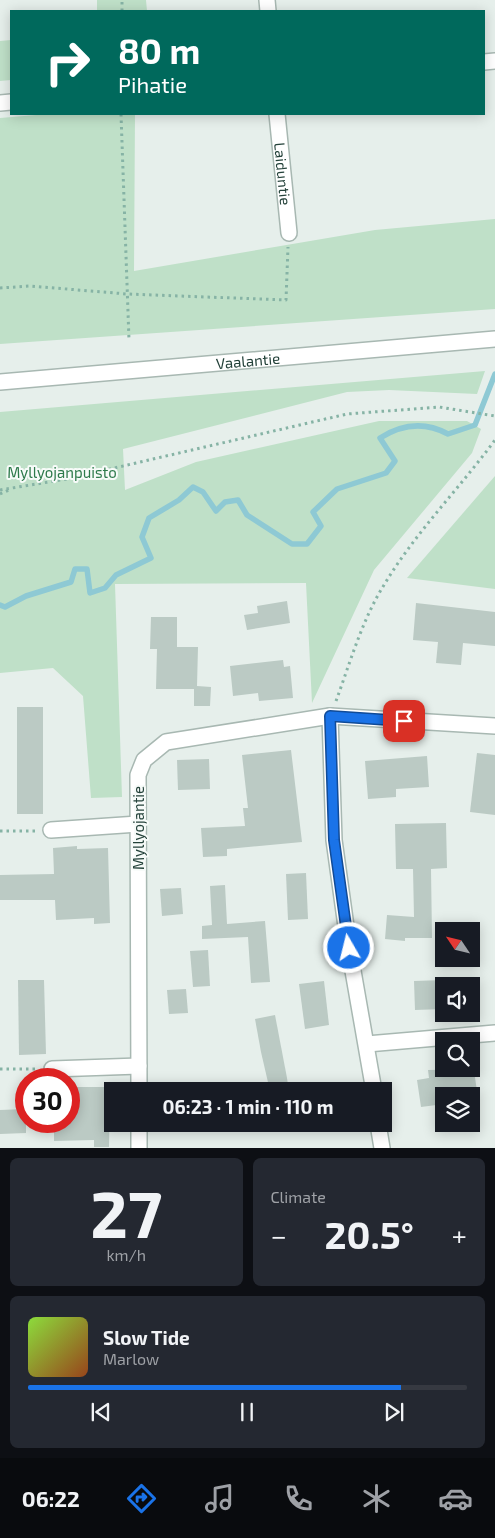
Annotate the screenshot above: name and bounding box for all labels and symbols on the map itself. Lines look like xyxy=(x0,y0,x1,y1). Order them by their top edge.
street label: Laiduntie xyxy=(271,141,295,206)
street label: Vaalantie xyxy=(215,349,281,372)
park label: Myllyojanpuisto xyxy=(7,463,117,482)
pin xyxy=(383,700,425,742)
street label: Myllyojantie xyxy=(129,786,148,870)
position arrow xyxy=(322,921,374,973)
north arrow xyxy=(435,922,480,968)
speed limit sign: 30 xyxy=(15,1068,80,1133)

